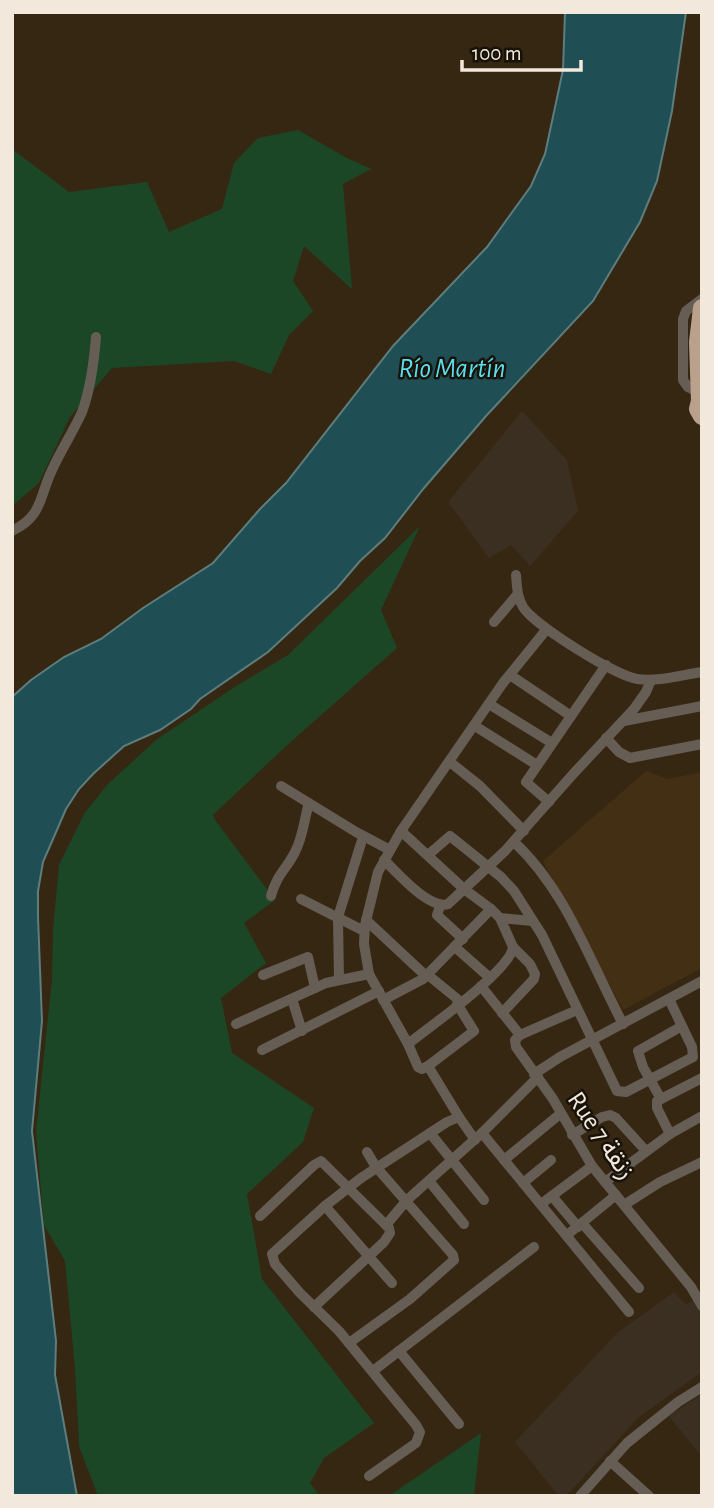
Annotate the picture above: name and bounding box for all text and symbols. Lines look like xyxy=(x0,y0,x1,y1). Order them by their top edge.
scale bar xyxy=(462,28,581,72)
text: 100 m xyxy=(472,43,522,64)
water label: Río Martín xyxy=(399,355,505,383)
street label: Rue 7 زنقة xyxy=(562,1087,640,1185)

